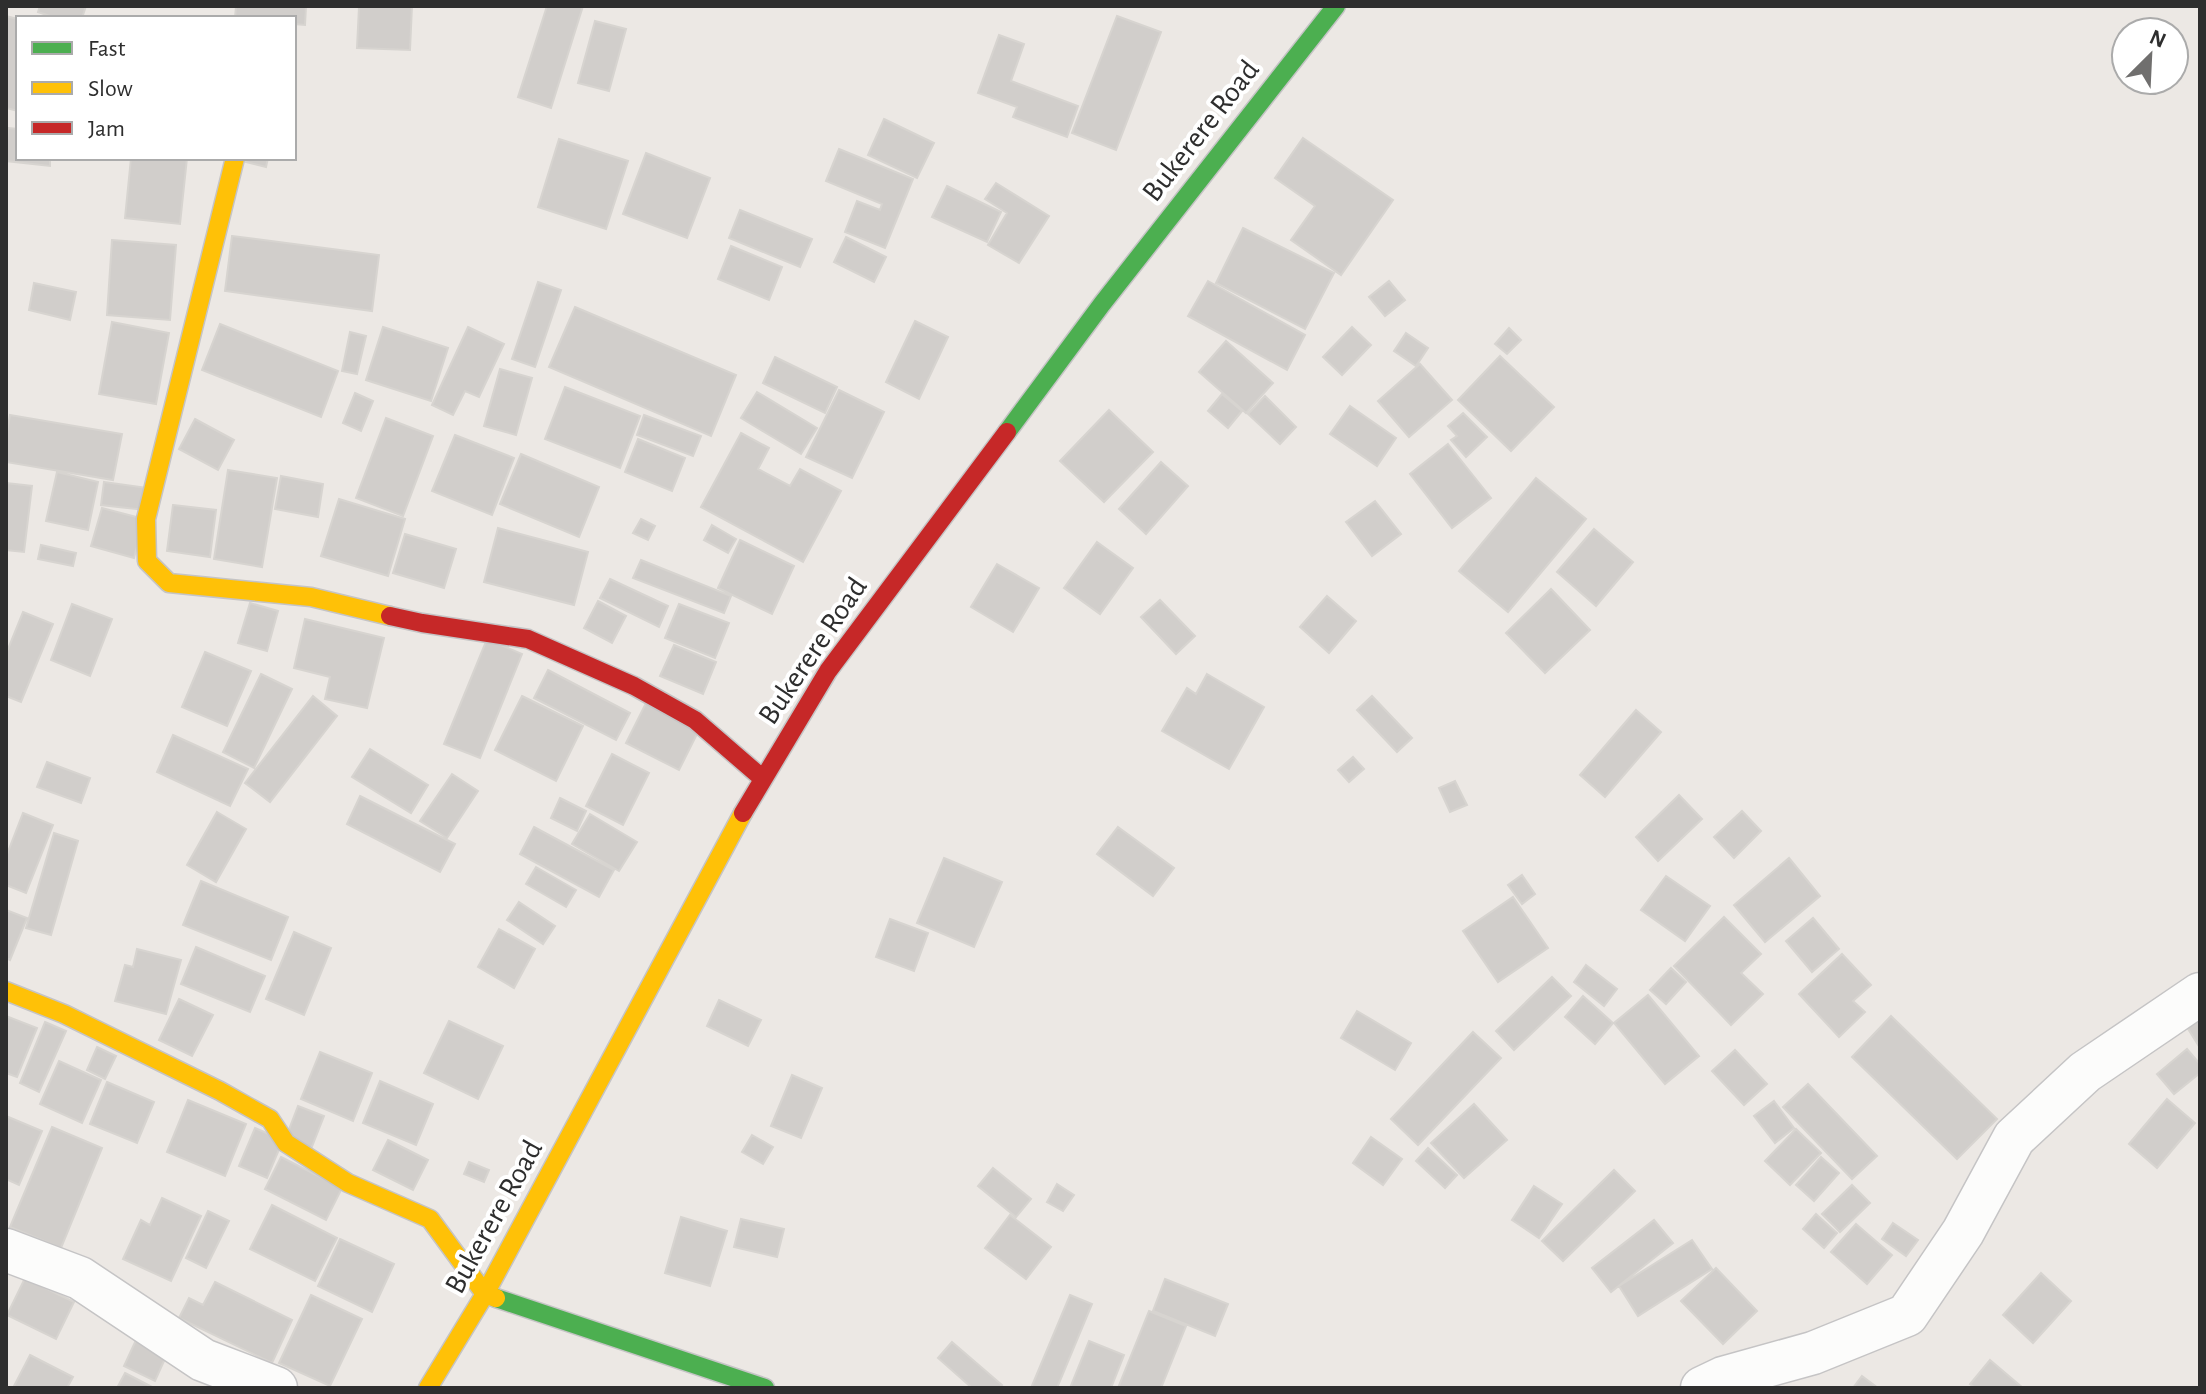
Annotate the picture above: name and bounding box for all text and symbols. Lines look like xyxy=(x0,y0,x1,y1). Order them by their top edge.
legend xyxy=(16,16,296,160)
north arrow xyxy=(2110,16,2190,96)
text: N xyxy=(2146,25,2169,52)
text: Fast xyxy=(88,37,126,61)
street label: Bukerere Road xyxy=(1137,55,1265,207)
text: Slow xyxy=(88,77,133,101)
text: Jam xyxy=(88,117,125,141)
street label: Bukerere Road xyxy=(753,572,873,730)
street label: Bukerere Road xyxy=(440,1135,548,1299)

